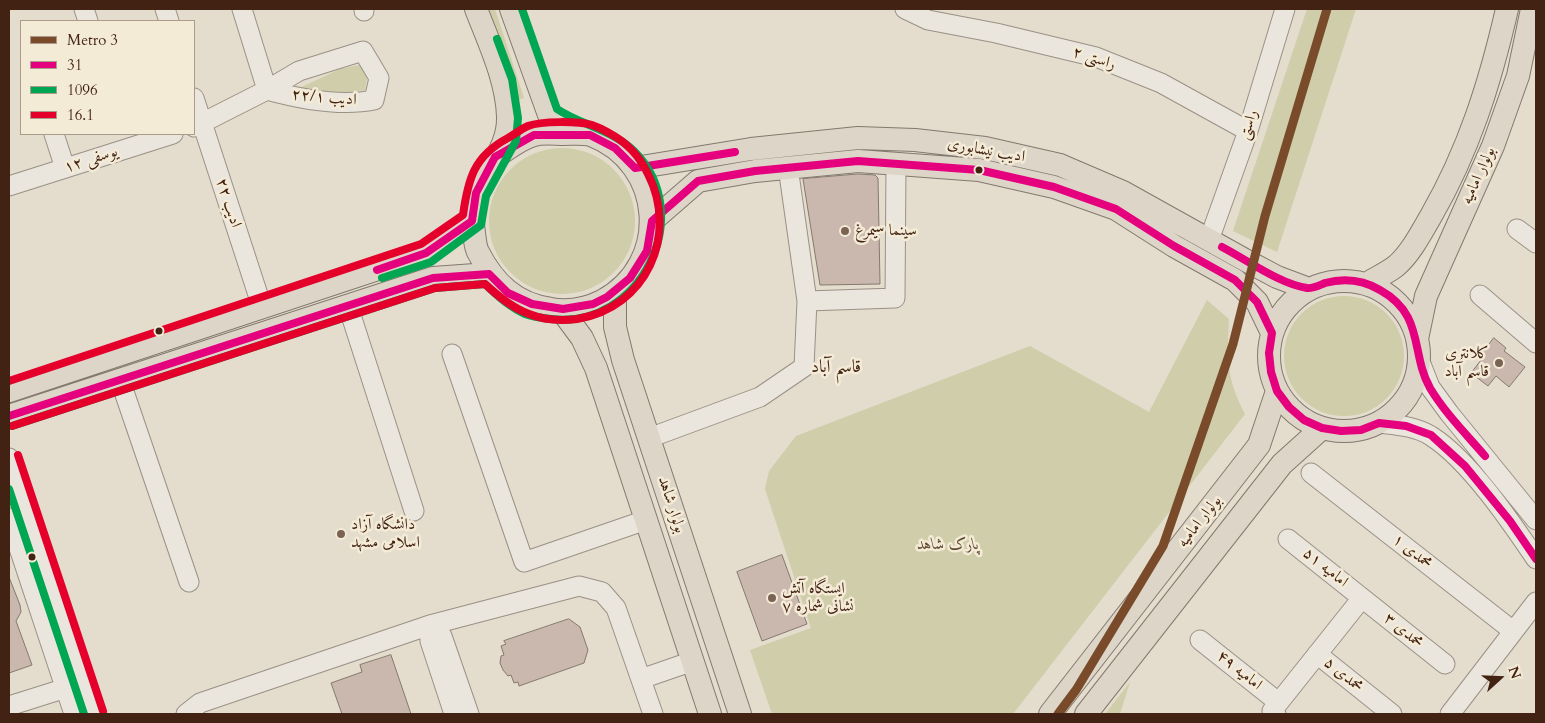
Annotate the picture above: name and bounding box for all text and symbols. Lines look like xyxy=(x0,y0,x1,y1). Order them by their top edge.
legend xyxy=(20,20,195,135)
text: Metro 3 xyxy=(67,30,118,50)
street label: راستی ۲ xyxy=(1070,43,1118,75)
text: 31 xyxy=(67,55,82,75)
text: 1096 xyxy=(67,80,98,100)
street label: ادیب ۲۲/۱ xyxy=(291,86,357,110)
text: 16.1 xyxy=(67,105,94,125)
street label: راستی xyxy=(1235,107,1263,143)
street label: ادیب نیشابوری xyxy=(946,135,1026,167)
street label: یوسفی ۱۲ xyxy=(62,142,120,178)
street label: بولوار امامیه xyxy=(1458,144,1500,208)
unlabelled marker xyxy=(974,165,984,175)
street label: ادیب ۲۲ xyxy=(211,176,245,230)
place label: سینما سیمرغ xyxy=(855,221,917,241)
marker: سینما سیمرغ xyxy=(839,225,851,237)
unlabelled marker xyxy=(154,326,164,336)
place label: کلانتری قاسم آباد xyxy=(1444,344,1489,382)
district label: قاسم آباد xyxy=(811,357,861,379)
marker: کلانتری قاسم آباد xyxy=(1493,357,1505,369)
street label: بولوار شاهد xyxy=(653,474,689,536)
street label: بولوار امامیه xyxy=(1174,492,1226,552)
place label: دانشگاه آزاد اسلامی مشهد xyxy=(351,515,420,553)
marker: دانشگاه آزاد اسلامی مشهد xyxy=(335,528,347,540)
street label: محمدی ۱ xyxy=(1388,531,1436,573)
park label: پارک شاهد xyxy=(917,535,979,555)
street label: امامیه ۵۱ xyxy=(1299,544,1351,592)
unlabelled marker xyxy=(27,552,37,562)
place label: ایستگاه آتش نشانی شماره ۷ xyxy=(782,579,854,617)
marker: ایستگاه آتش نشانی شماره ۷ xyxy=(766,592,778,604)
street label: محمدی ۳ xyxy=(1379,609,1427,653)
street label: امامیه ۴۹ xyxy=(1213,647,1265,695)
street label: محمدی ۵ xyxy=(1319,653,1367,697)
north arrow xyxy=(1475,653,1525,703)
text: N xyxy=(1504,664,1526,682)

